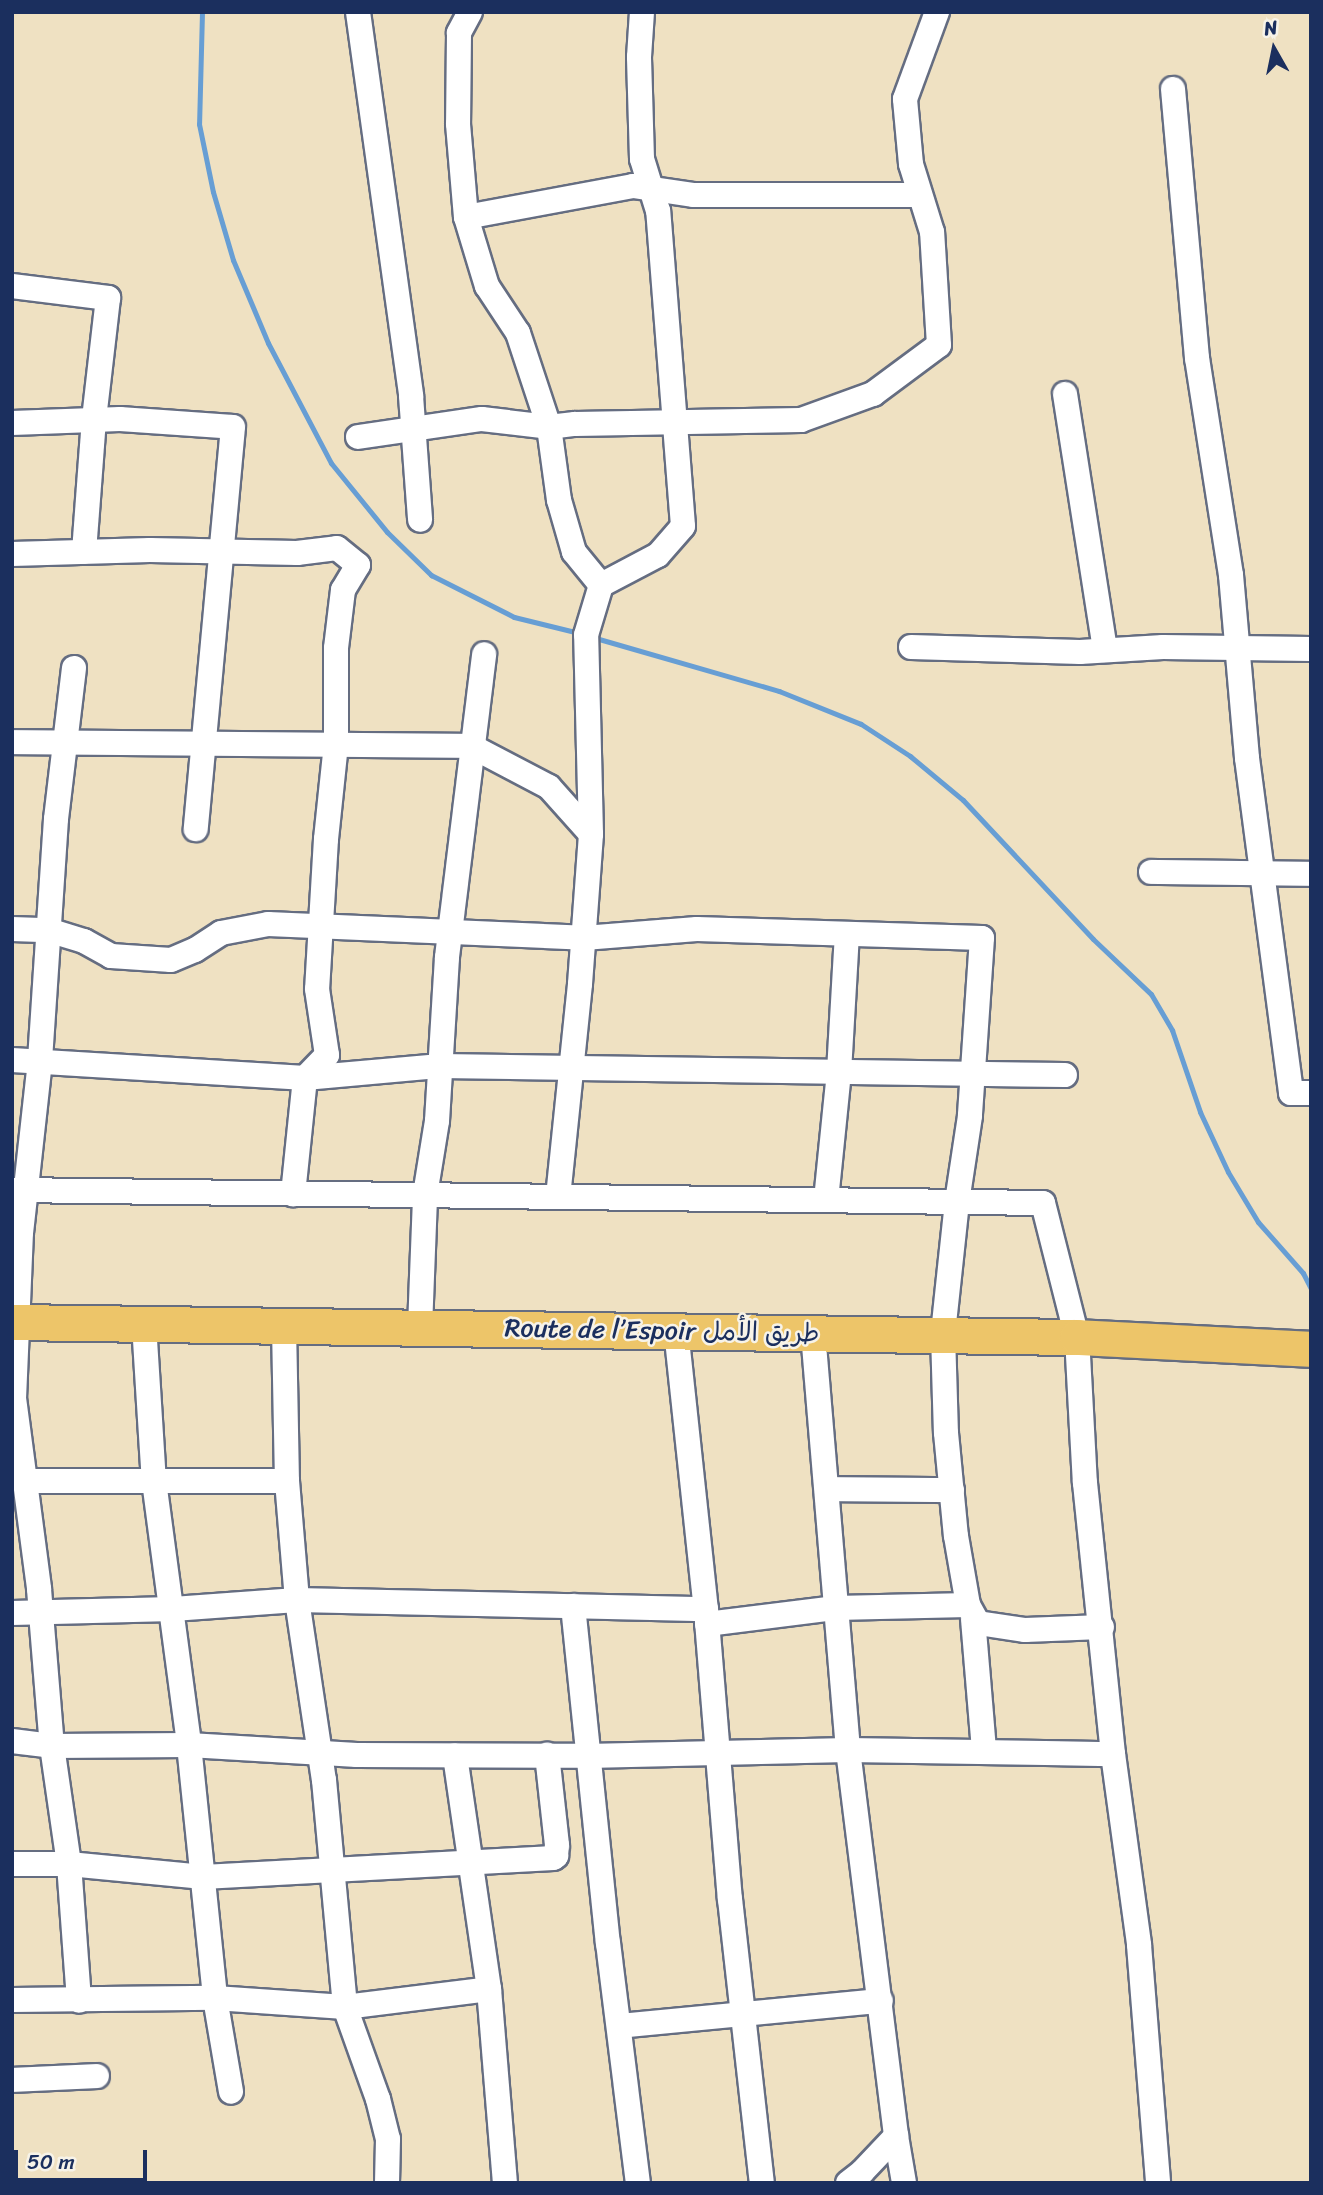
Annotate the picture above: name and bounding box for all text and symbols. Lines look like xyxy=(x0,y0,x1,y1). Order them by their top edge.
text: N xyxy=(1262,10,1280,45)
north arrow xyxy=(1239,14,1309,84)
street label: Route de l’Espoir طريق الأمل xyxy=(504,1313,820,1349)
scale bar xyxy=(18,2136,150,2180)
text: 50 m xyxy=(27,2143,75,2181)

